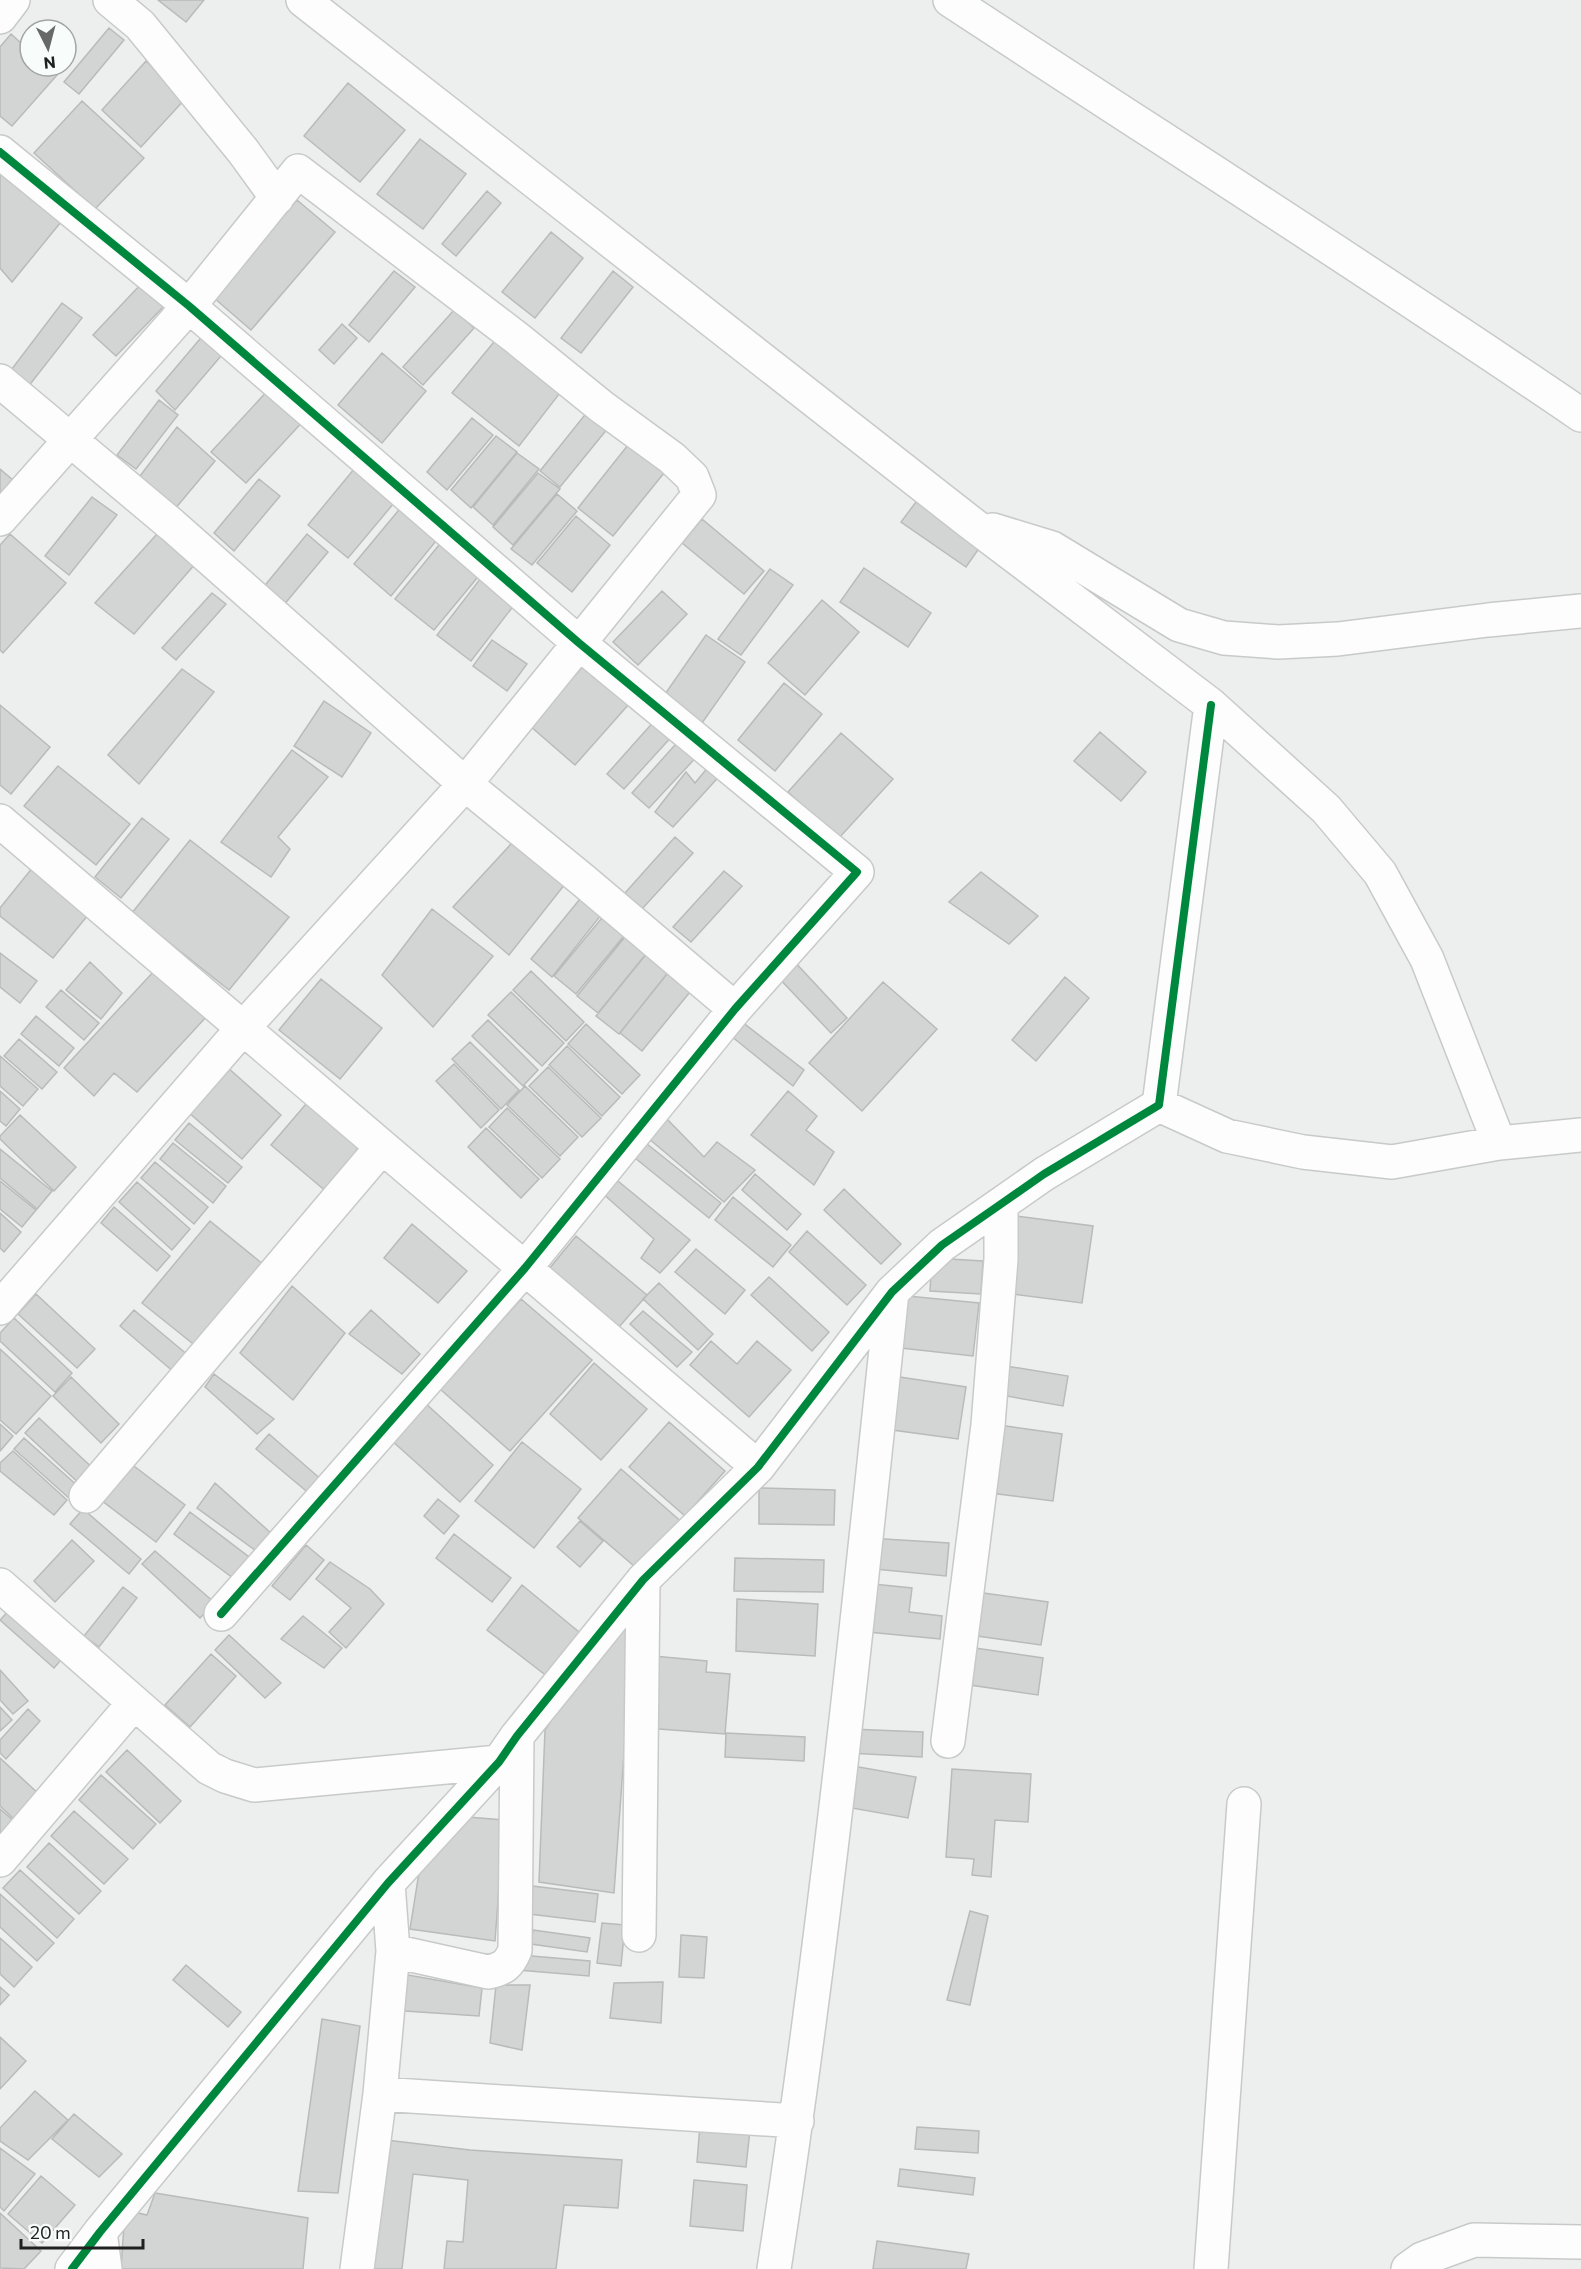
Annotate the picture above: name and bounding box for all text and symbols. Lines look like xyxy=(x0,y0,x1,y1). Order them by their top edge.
north arrow xyxy=(18,18,78,78)
text: N xyxy=(43,53,57,73)
scale bar xyxy=(21,2212,142,2250)
text: 20 m xyxy=(30,2221,71,2243)

